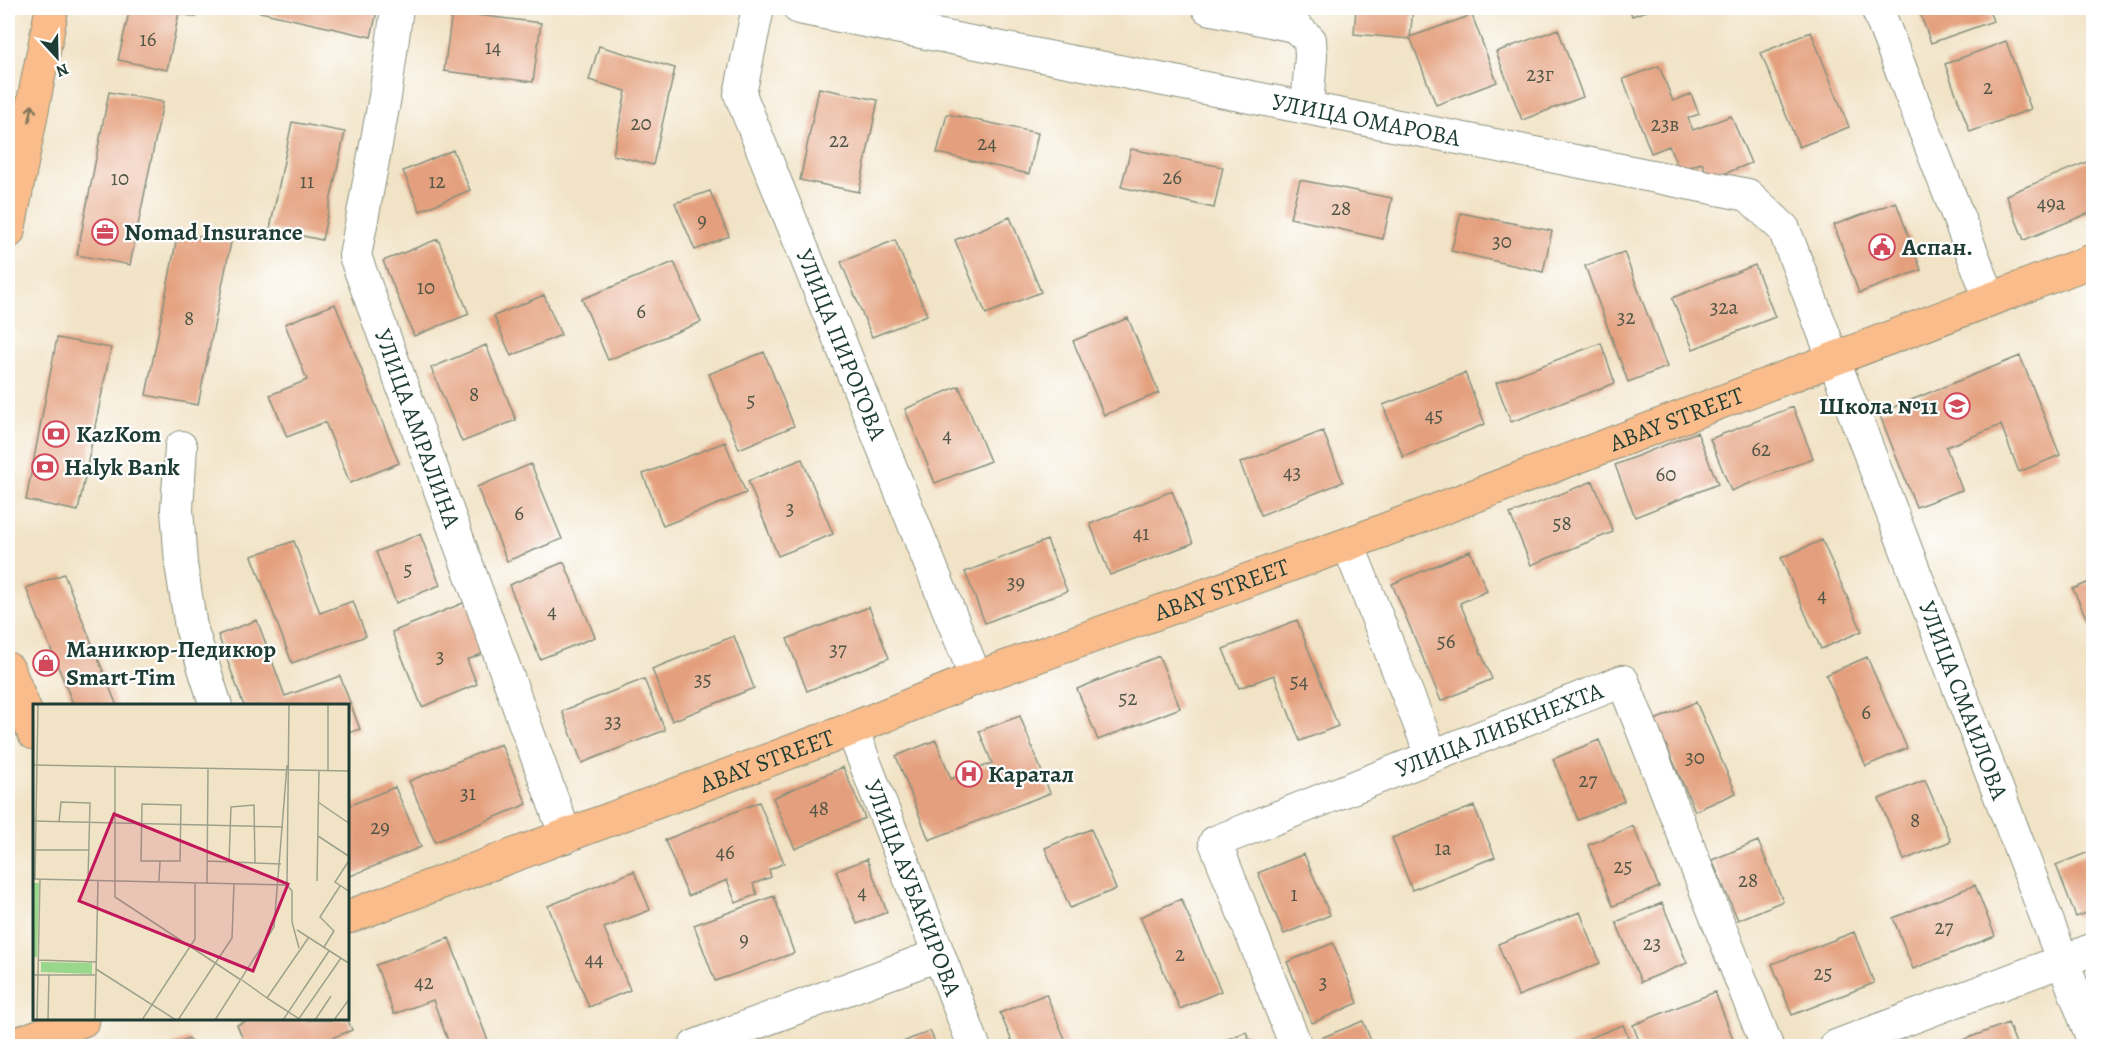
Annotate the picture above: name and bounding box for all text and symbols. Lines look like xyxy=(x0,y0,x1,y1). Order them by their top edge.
house number: 16 xyxy=(140,25,157,53)
north arrow xyxy=(27,27,87,87)
house number: 14 xyxy=(485,33,501,61)
text: N xyxy=(52,58,72,82)
house number: 23г xyxy=(1526,60,1554,88)
house number: 2 xyxy=(1983,73,1993,101)
street label: УЛИЦА ОМАРОВА xyxy=(1269,86,1464,154)
one-way arrow xyxy=(26,103,37,123)
house number: 20 xyxy=(630,109,652,137)
house number: 23в xyxy=(1651,110,1679,138)
house number: 22 xyxy=(829,126,849,154)
house number: 24 xyxy=(977,129,997,157)
house number: 26 xyxy=(1162,163,1182,191)
house number: 10 xyxy=(111,164,129,192)
house number: 11 xyxy=(300,167,314,195)
house number: 12 xyxy=(428,167,446,195)
house number: 49а xyxy=(2037,189,2066,217)
house number: 28 xyxy=(1331,194,1351,222)
house number: 9 xyxy=(697,206,707,234)
place label: Nomad Insurance xyxy=(124,216,303,248)
office icon: Nomad Insurance xyxy=(90,217,120,247)
house number: 30 xyxy=(1492,227,1512,255)
place label: Аспан. xyxy=(1901,231,1973,263)
public building icon: Аспан. xyxy=(1867,232,1897,262)
street label: УЛИЦА ПИРОГОВА xyxy=(788,244,895,446)
house number: 10 xyxy=(417,273,435,301)
house number: 32а xyxy=(1710,293,1739,321)
house number: 6 xyxy=(636,297,646,325)
house number: 32 xyxy=(1617,303,1635,331)
house number: 8 xyxy=(184,304,194,332)
street label: УЛИЦА АМРАЛИНА xyxy=(367,324,469,533)
street label: ABAY STREET xyxy=(1604,379,1748,459)
house number: 8 xyxy=(469,380,479,408)
house number: 5 xyxy=(746,386,756,414)
place label: Школа №11 xyxy=(1819,390,1938,422)
school or university icon: Школа №11 xyxy=(1942,391,1972,421)
house number: 45 xyxy=(1425,401,1443,429)
place label: KazKom xyxy=(76,418,161,450)
bank icon: KazKom xyxy=(41,419,71,449)
house number: 4 xyxy=(942,421,952,449)
house number: 62 xyxy=(1751,435,1771,463)
place label: Halyk Bank xyxy=(64,451,180,483)
bank icon: Halyk Bank xyxy=(30,452,60,482)
house number: 43 xyxy=(1283,458,1301,486)
house number: 60 xyxy=(1656,460,1676,488)
house number: 3 xyxy=(786,494,794,522)
house number: 6 xyxy=(514,499,524,527)
house number: 58 xyxy=(1552,509,1572,537)
house number: 41 xyxy=(1133,519,1149,547)
street label: ABAY STREET xyxy=(1149,551,1293,629)
house number: 5 xyxy=(403,555,413,583)
house number: 39 xyxy=(1007,568,1025,596)
house number: 4 xyxy=(1817,581,1827,609)
street label: УЛИЦА СМАИЛОВА xyxy=(1911,596,2016,805)
house number: 4 xyxy=(547,597,557,625)
house number: 56 xyxy=(1437,627,1456,655)
place label: Маникюр-Педикюр Smart-Tim xyxy=(66,633,276,693)
house number: 37 xyxy=(829,635,847,663)
house number: 3 xyxy=(436,642,444,670)
shop icon: Маникюр-Педикюр Smart-Tim xyxy=(31,648,61,678)
house number: 35 xyxy=(694,665,712,693)
house number: 54 xyxy=(1290,667,1308,695)
street label: УЛИЦА ЛИБКНЕХТА xyxy=(1391,674,1608,785)
house number: 52 xyxy=(1118,684,1138,712)
house number: 6 xyxy=(1861,698,1871,726)
inset map xyxy=(33,704,350,1021)
house number: 33 xyxy=(604,707,622,735)
street label: ABAY STREET xyxy=(694,721,839,801)
house number: 30 xyxy=(1685,743,1705,771)
place label: Каратал xyxy=(988,758,1074,790)
hospital icon: Каратал xyxy=(954,759,984,789)
house number: 27 xyxy=(1579,766,1598,794)
street label: УЛИЦА АУБАКИРОВА xyxy=(857,775,970,1001)
house number: 31 xyxy=(460,779,476,807)
house number: 48 xyxy=(809,794,829,822)
house number: 8 xyxy=(1910,806,1920,834)
house number: 29 xyxy=(370,813,390,841)
house number: 1а xyxy=(1435,834,1452,862)
house number: 46 xyxy=(715,838,735,866)
house number: 25 xyxy=(1613,852,1633,880)
house number: 28 xyxy=(1738,866,1758,894)
house number: 4 xyxy=(857,878,867,906)
house number: 1 xyxy=(1290,880,1298,908)
house number: 27 xyxy=(1935,913,1954,941)
house number: 9 xyxy=(739,925,749,953)
house number: 23 xyxy=(1643,929,1661,957)
house number: 2 xyxy=(1175,940,1185,968)
house number: 44 xyxy=(584,945,604,973)
house number: 25 xyxy=(1813,959,1833,987)
house number: 42 xyxy=(414,968,434,996)
house number: 3 xyxy=(1319,968,1327,996)

